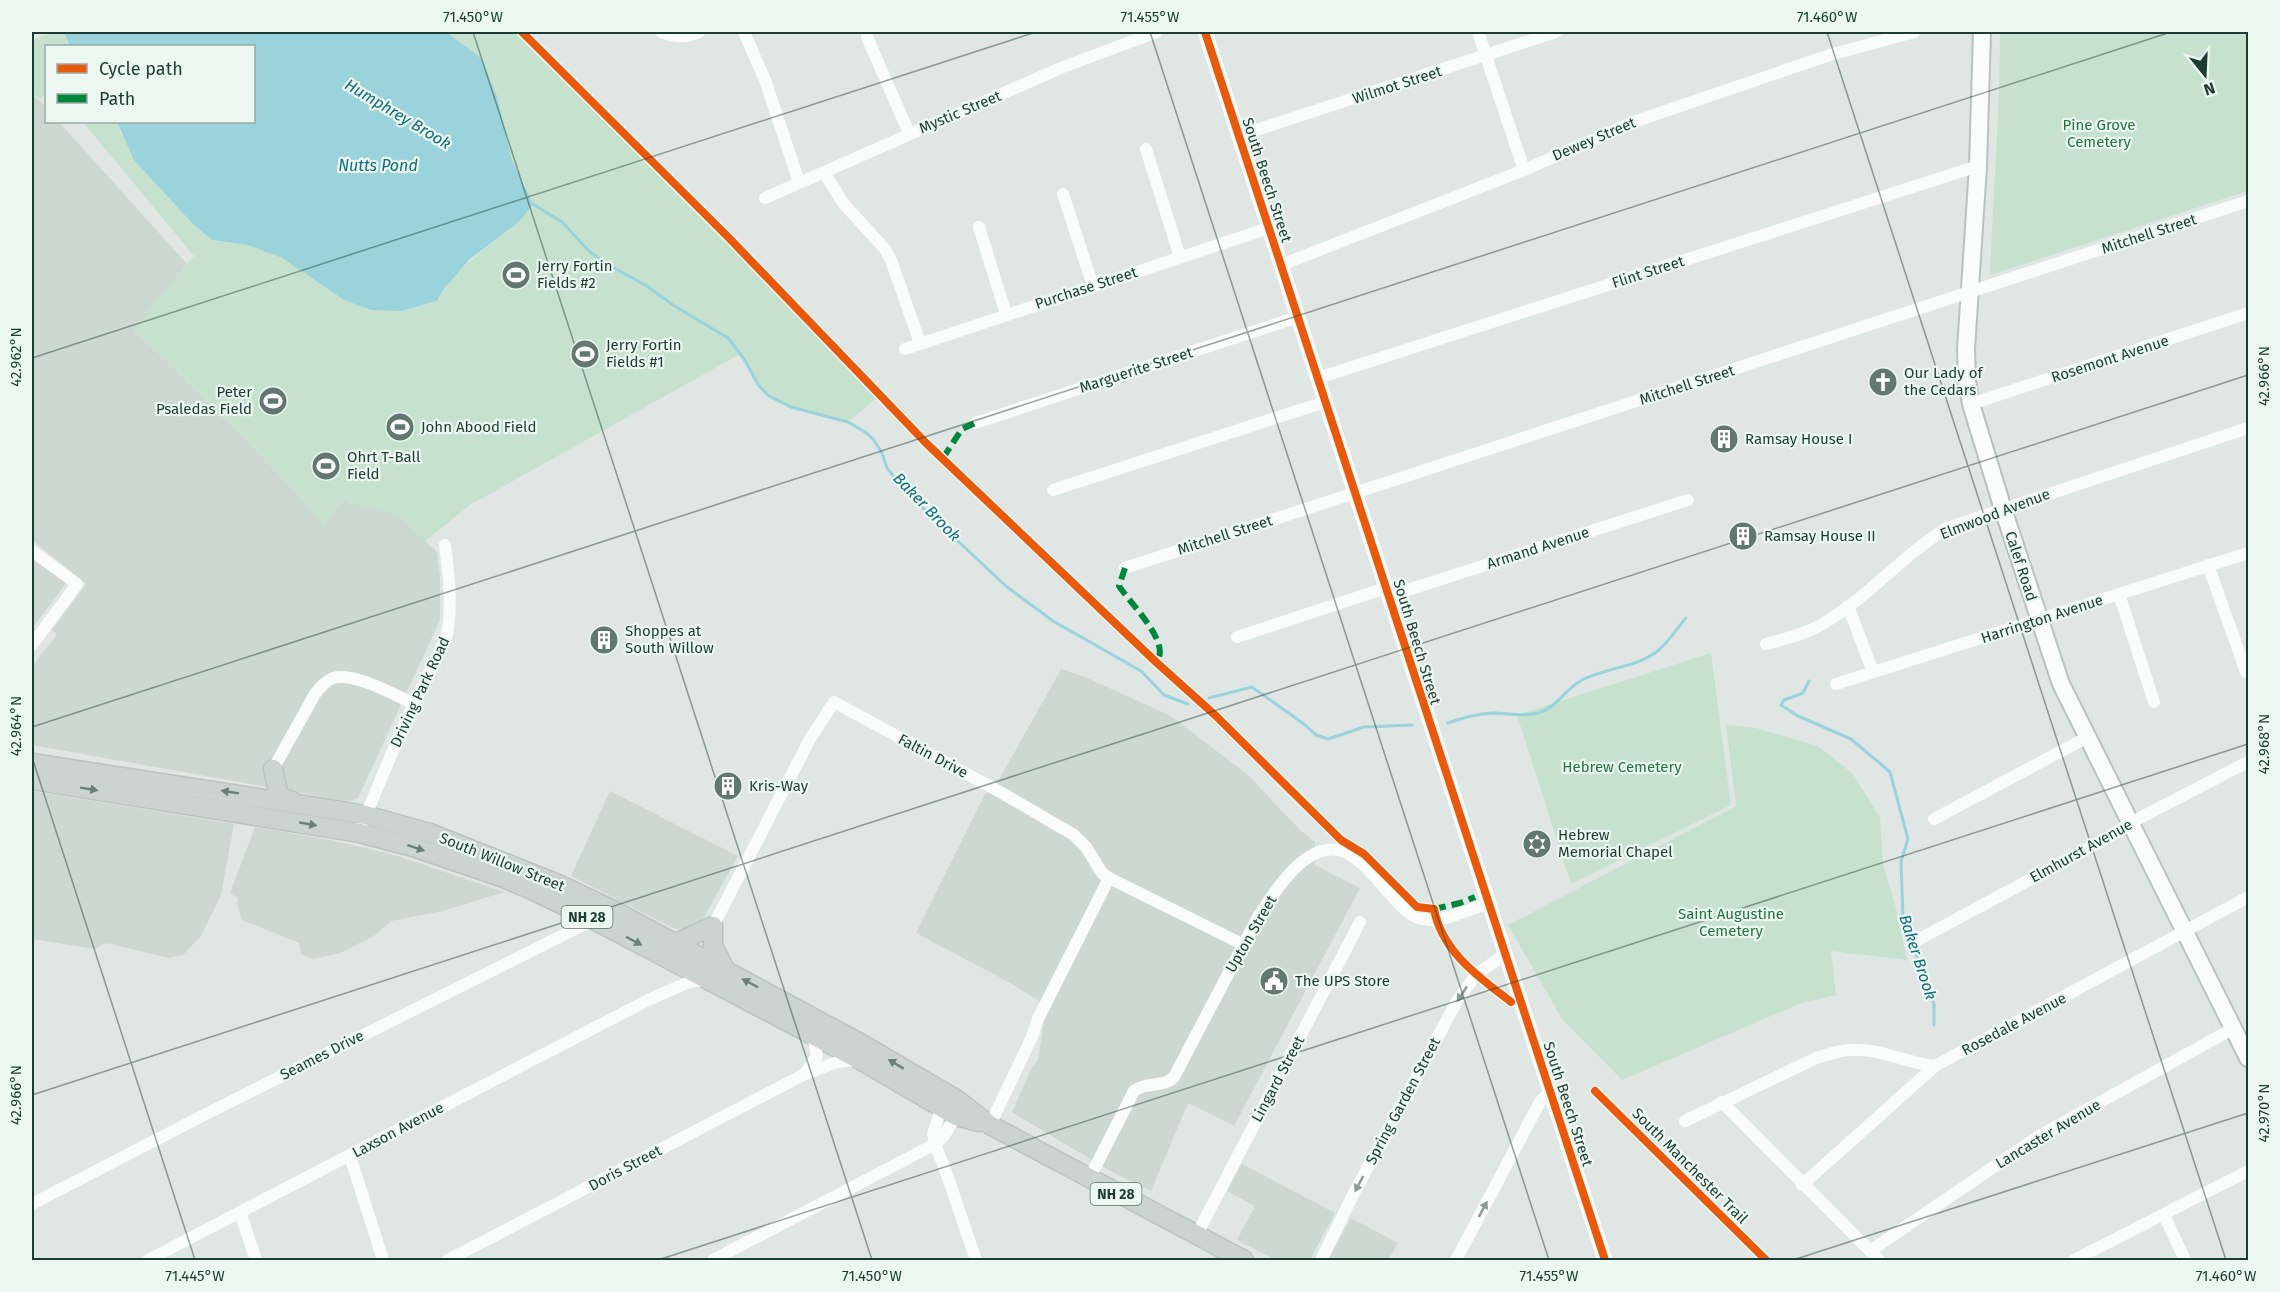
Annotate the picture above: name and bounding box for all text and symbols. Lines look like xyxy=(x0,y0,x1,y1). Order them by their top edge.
text: 71.450°W xyxy=(443,8,504,26)
text: 71.455°W xyxy=(1121,8,1180,26)
text: 71.460°W xyxy=(1797,8,1858,26)
legend xyxy=(45,45,255,123)
north arrow xyxy=(2175,45,2235,105)
text: Cycle path xyxy=(99,58,183,80)
street label: Wilmot Street xyxy=(1350,62,1444,108)
water label: Humphrey Brook xyxy=(342,75,455,153)
text: N xyxy=(2202,78,2217,99)
street label: Mystic Street xyxy=(916,86,1004,137)
text: Path xyxy=(99,88,135,110)
street label: Dewey Street xyxy=(1550,113,1639,165)
street label: South Beech Street xyxy=(1238,115,1296,245)
park label: Pine Grove Cemetery xyxy=(2063,116,2135,151)
water label: Nutts Pond xyxy=(338,156,418,175)
street label: Mitchell Street xyxy=(2099,210,2199,258)
street label: Flint Street xyxy=(1610,252,1687,292)
place label: Jerry Fortin Fields #2 xyxy=(537,257,613,292)
sports icon: Jerry Fortin Fields #2 xyxy=(500,259,532,291)
street label: Purchase Street xyxy=(1033,263,1140,313)
text: 42.962°N xyxy=(7,327,25,387)
street label: Rosemont Avenue xyxy=(2049,332,2171,386)
place label: Jerry Fortin Fields #1 xyxy=(606,336,682,371)
sports icon: Jerry Fortin Fields #1 xyxy=(569,338,601,370)
street label: Marguerite Street xyxy=(1077,343,1195,397)
text: 42.966°N xyxy=(2255,346,2273,406)
street label: Mitchell Street xyxy=(1637,361,1737,409)
place label: Our Lady of the Cedars xyxy=(1904,364,1983,399)
church icon: Our Lady of the Cedars xyxy=(1867,366,1899,398)
place label: Peter Psaledas Field xyxy=(156,383,252,418)
sports icon: Peter Psaledas Field xyxy=(257,385,289,417)
sports icon: John Abood Field xyxy=(384,411,416,443)
place label: John Abood Field xyxy=(421,418,536,436)
building icon: Ramsay House I xyxy=(1708,423,1740,455)
place label: Ramsay House I xyxy=(1745,430,1852,448)
place label: Ohrt T-Ball Field xyxy=(347,448,421,483)
sports icon: Ohrt T-Ball Field xyxy=(310,450,342,482)
water label: Baker Brook xyxy=(889,469,965,546)
street label: Elmwood Avenue xyxy=(1938,485,2052,543)
street label: Mitchell Street xyxy=(1175,511,1275,559)
building icon: Ramsay House II xyxy=(1727,520,1759,552)
street label: Armand Avenue xyxy=(1484,523,1592,573)
place label: Ramsay House II xyxy=(1764,527,1876,545)
street label: Calef Road xyxy=(2001,529,2041,603)
street label: South Beech Street xyxy=(1389,577,1445,707)
street label: Harrington Avenue xyxy=(1979,591,2105,647)
place label: Shoppes at South Willow xyxy=(625,622,714,657)
building icon: Shoppes at South Willow xyxy=(588,624,620,656)
street label: Driving Park Road xyxy=(386,634,454,750)
text: 42.964°N xyxy=(7,696,25,756)
text: 42.968°N xyxy=(2255,714,2273,774)
street label: Faltin Drive xyxy=(895,730,971,782)
park label: Hebrew Cemetery xyxy=(1562,758,1682,776)
building icon: Kris-Way xyxy=(712,770,744,802)
place label: Kris-Way xyxy=(749,777,809,795)
one-way arrow xyxy=(80,785,99,794)
one-way arrow xyxy=(220,788,239,797)
street label: Elmhurst Avenue xyxy=(2027,815,2135,887)
one-way arrow xyxy=(298,820,317,829)
place label: Hebrew Memorial Chapel xyxy=(1558,826,1673,861)
synagogue icon: Hebrew Memorial Chapel xyxy=(1521,828,1553,860)
street label: South Willow Street xyxy=(437,829,568,896)
one-way arrow xyxy=(407,844,425,853)
street label: Upton Street xyxy=(1222,892,1281,976)
park label: Saint Augustine Cemetery xyxy=(1678,905,1784,940)
road number: NH 28 xyxy=(562,906,612,928)
water label: Baker Brook xyxy=(1895,912,1941,1002)
one-way arrow xyxy=(625,936,642,946)
public building icon: The UPS Store xyxy=(1258,965,1290,997)
place label: The UPS Store xyxy=(1295,972,1390,990)
one-way arrow xyxy=(741,978,758,988)
one-way arrow xyxy=(1456,986,1467,1002)
street label: Rosedale Avenue xyxy=(1959,989,2069,1059)
street label: Seames Drive xyxy=(277,1026,367,1084)
street label: Lingard Street xyxy=(1248,1032,1309,1125)
street label: Spring Garden Street xyxy=(1362,1034,1444,1168)
street label: South Beech Street xyxy=(1539,1039,1597,1169)
one-way arrow xyxy=(888,1058,904,1069)
text: 42.966°N xyxy=(7,1065,25,1125)
text: 42.970°N xyxy=(2255,1084,2273,1142)
street label: Lancaster Avenue xyxy=(1992,1096,2104,1172)
street label: Laxson Avenue xyxy=(349,1098,447,1162)
street label: South Manchester Trail xyxy=(1628,1104,1752,1228)
street label: Doris Street xyxy=(585,1141,665,1195)
one-way arrow xyxy=(1354,1176,1364,1193)
road number: NH 28 xyxy=(1090,1183,1142,1205)
one-way arrow xyxy=(1478,1200,1488,1217)
text: 71.445°W xyxy=(165,1267,225,1285)
text: 71.450°W xyxy=(842,1267,903,1285)
text: 71.455°W xyxy=(1520,1267,1579,1285)
text: 71.460°W xyxy=(2196,1267,2257,1285)

